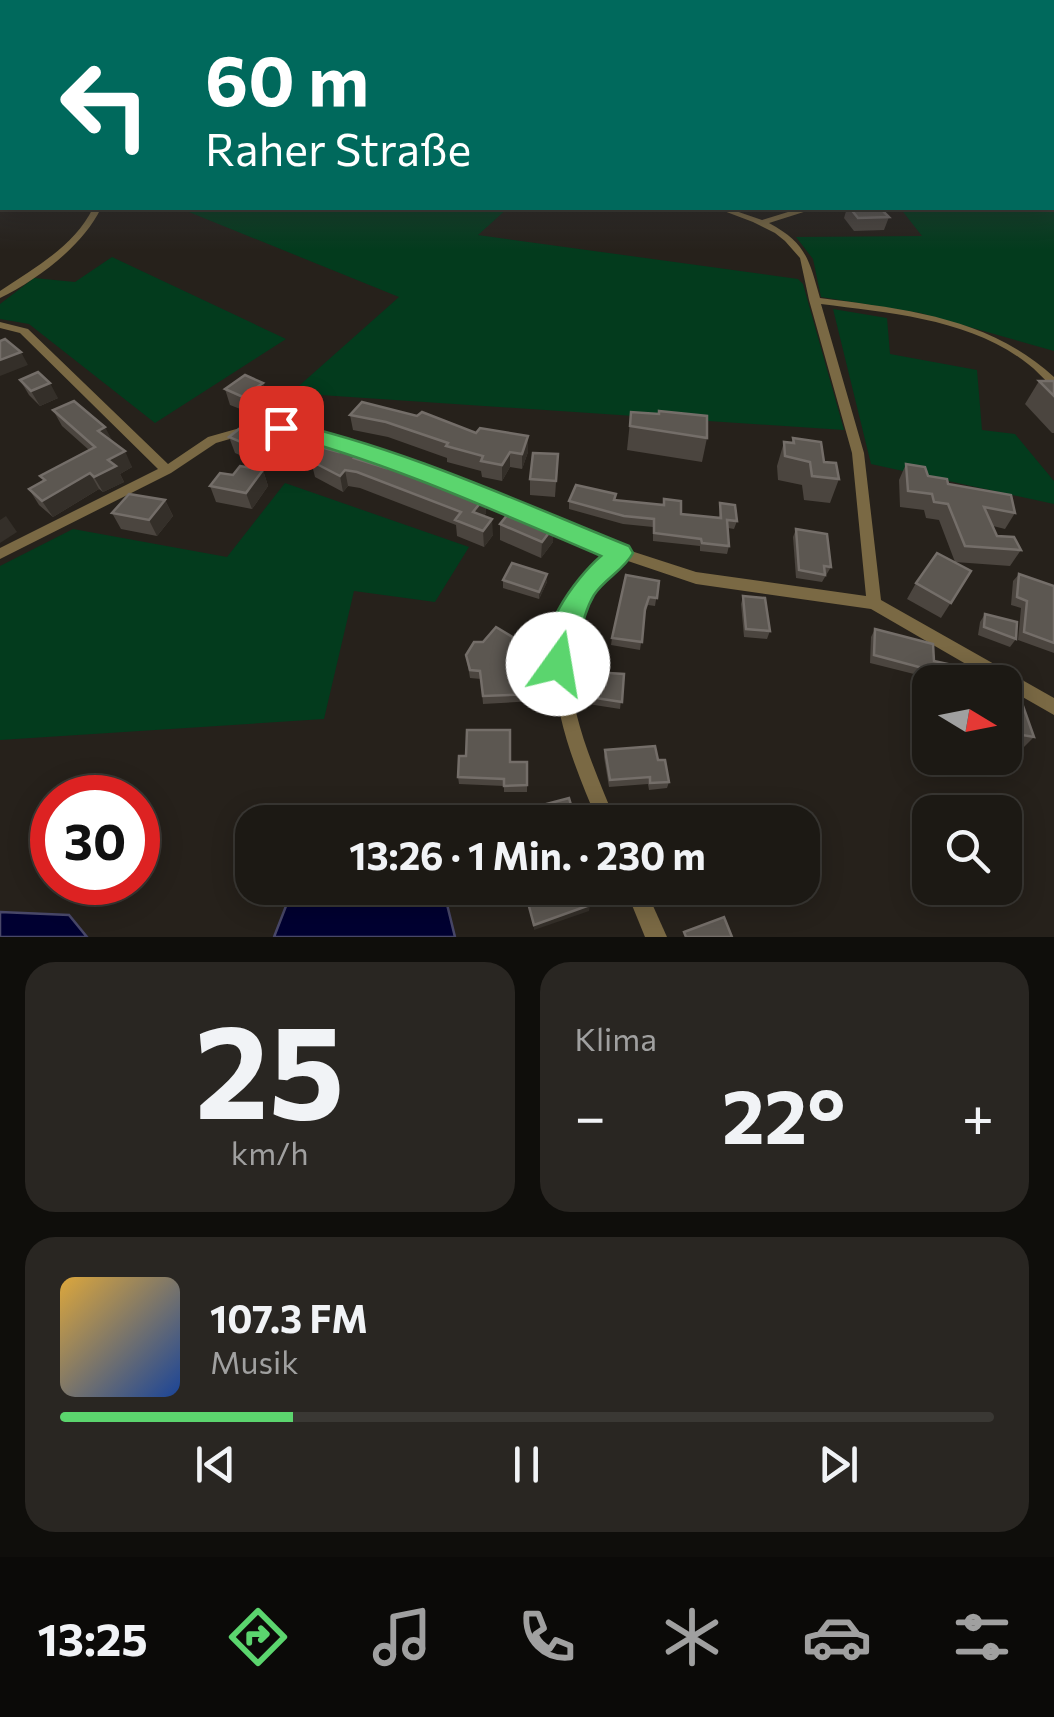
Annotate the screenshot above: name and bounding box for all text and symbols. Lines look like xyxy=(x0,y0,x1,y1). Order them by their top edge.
text: 60 m xyxy=(205,35,369,120)
icon: left xyxy=(40,40,170,170)
text: Raher Straße xyxy=(205,120,471,175)
pin xyxy=(239,386,324,471)
icon: arrive xyxy=(254,401,309,456)
position arrow xyxy=(506,612,610,716)
north arrow xyxy=(912,665,1022,775)
map controls xyxy=(912,665,1022,905)
speed limit sign: 30 xyxy=(30,775,160,905)
button: search xyxy=(912,795,1022,905)
text: 13:26 · 1 Min. · 230 m xyxy=(349,831,706,878)
text: 25 xyxy=(195,987,345,1146)
text: Klima xyxy=(575,1018,657,1058)
text: 22° xyxy=(722,1068,845,1159)
text: − xyxy=(575,1081,606,1148)
text: + xyxy=(962,1081,994,1148)
text: km/h xyxy=(231,1132,309,1172)
text: 107.3 FM xyxy=(210,1294,368,1341)
text: Musik xyxy=(210,1341,299,1381)
icon: previous xyxy=(188,1437,243,1492)
icon: pause xyxy=(499,1437,554,1492)
icon: next xyxy=(811,1437,866,1492)
icon: directions xyxy=(223,1602,293,1672)
icon: music xyxy=(367,1602,437,1672)
icon: phone xyxy=(512,1602,582,1672)
icon: climate xyxy=(657,1602,727,1672)
icon: car xyxy=(802,1602,872,1672)
icon: filters xyxy=(947,1602,1017,1672)
text: 13:25 xyxy=(37,1610,148,1665)

